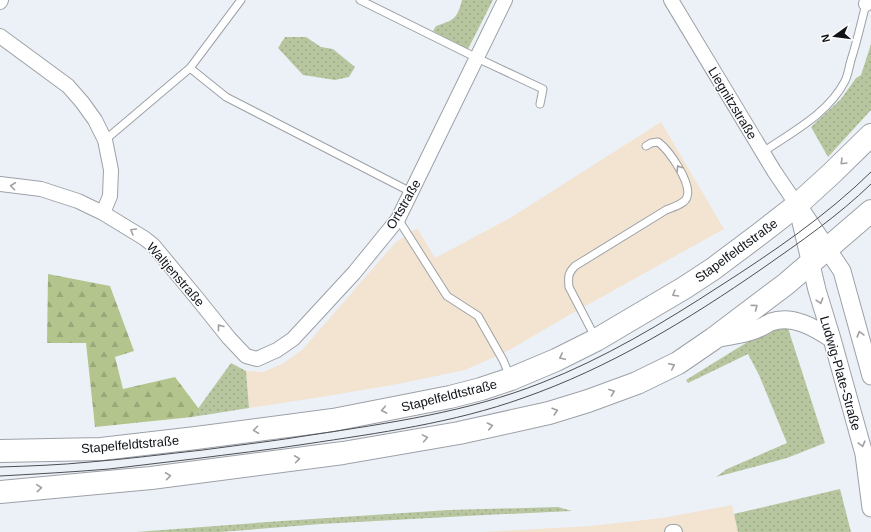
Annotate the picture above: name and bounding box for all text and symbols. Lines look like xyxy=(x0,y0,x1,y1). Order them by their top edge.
north arrow xyxy=(815,16,855,56)
text: N xyxy=(819,33,832,44)
street label: Liegnitzstraße xyxy=(705,64,760,142)
one-way arrow xyxy=(840,157,848,165)
one-way arrow xyxy=(676,165,683,172)
street label: Ortstraße xyxy=(383,177,424,232)
one-way arrow xyxy=(10,181,16,190)
street label: Stapelfeldtstraße xyxy=(692,215,780,285)
one-way arrow xyxy=(130,228,137,236)
street label: Waltjenstraße xyxy=(144,239,207,309)
one-way arrow xyxy=(672,289,679,296)
one-way arrow xyxy=(815,298,824,305)
one-way arrow xyxy=(751,304,758,312)
street label: Ludwig-Plate-Straße xyxy=(817,314,864,432)
one-way arrow xyxy=(217,324,224,331)
one-way arrow xyxy=(856,331,865,338)
one-way arrow xyxy=(558,353,565,361)
one-way arrow xyxy=(668,363,675,371)
street label: Stapelfeldtstraße xyxy=(400,376,499,415)
one-way arrow xyxy=(609,388,616,396)
one-way arrow xyxy=(381,405,387,414)
one-way arrow xyxy=(551,407,558,416)
one-way arrow xyxy=(487,423,493,431)
one-way arrow xyxy=(253,425,259,434)
street label: Stapelfeldtstraße xyxy=(80,433,180,456)
one-way arrow xyxy=(422,435,429,443)
one-way arrow xyxy=(857,440,865,447)
one-way arrow xyxy=(294,455,300,464)
one-way arrow xyxy=(165,472,171,481)
one-way arrow xyxy=(36,484,42,493)

